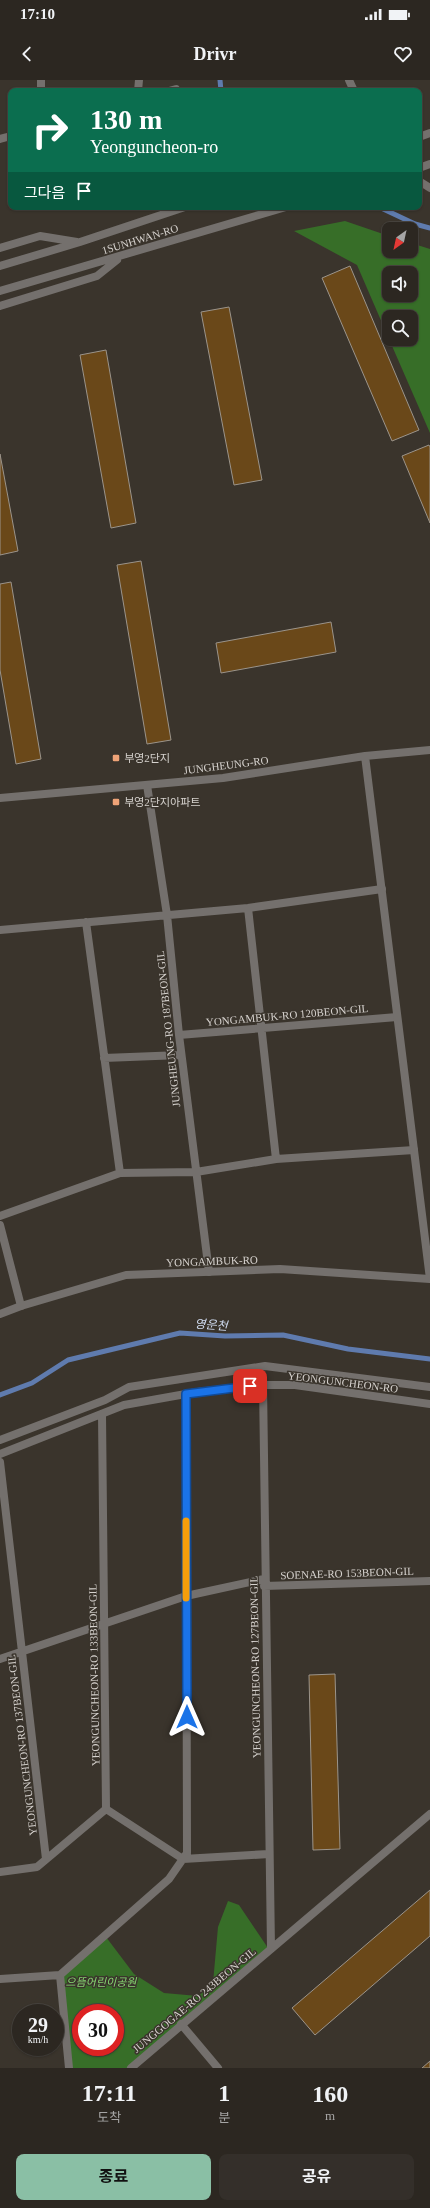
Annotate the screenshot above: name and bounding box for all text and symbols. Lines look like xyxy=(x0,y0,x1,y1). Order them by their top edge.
text: 17:10 xyxy=(20,6,55,22)
icon: back xyxy=(16,43,38,65)
icon: heart xyxy=(392,43,414,65)
text: Drivr xyxy=(194,44,236,64)
icon: right xyxy=(24,104,76,156)
text: 130 m xyxy=(90,104,162,135)
text: Yeonguncheon-ro xyxy=(90,137,218,157)
icon: arrive xyxy=(73,180,95,202)
text: 그다음 xyxy=(24,185,65,201)
street label: 1SUNHWAN-RO xyxy=(100,222,180,256)
north arrow xyxy=(382,222,418,258)
map controls xyxy=(382,222,418,346)
button: sound xyxy=(382,266,418,302)
button: search xyxy=(382,310,418,346)
place label: 부영2단지 xyxy=(124,752,170,764)
marker: 부영2단지 xyxy=(111,753,121,763)
street label: JUNGHEUNG-RO xyxy=(183,754,269,776)
place label: 부영2단지아파트 xyxy=(124,796,200,808)
marker: 부영2단지아파트 xyxy=(111,797,121,807)
street label: JUNGHEUNG-RO 187BEON-GIL xyxy=(154,950,182,1108)
street label: YONGAMBUK-RO 120BEON-GIL xyxy=(205,1002,369,1028)
street label: YONGAMBUK-RO xyxy=(166,1253,258,1269)
water label: 영운천 xyxy=(194,1317,230,1333)
pin xyxy=(233,1369,267,1403)
street label: YEONGUNCHEON-RO xyxy=(287,1369,399,1395)
icon: arrive xyxy=(239,1375,261,1397)
street label: SOENAE-RO 153BEON-GIL xyxy=(280,1565,414,1581)
street label: YEONGUNCHEON-RO 127BEON-GIL xyxy=(247,1575,263,1758)
street label: YEONGUNCHEON-RO 133BEON-GIL xyxy=(86,1583,102,1766)
street label: YEONGUNCHEON-RO 137BEON-GIL xyxy=(5,1653,39,1836)
position arrow xyxy=(166,1696,208,1738)
street label: JUNGGOGAE-RO 243BEON-GIL xyxy=(130,1945,258,2055)
park label: 으뜸어린이공원 xyxy=(66,1976,137,1988)
speed limit sign: 30 xyxy=(72,2004,124,2056)
text: 29 xyxy=(28,2014,48,2036)
text: km/h xyxy=(28,2034,48,2045)
text: 17:11 xyxy=(82,2080,137,2106)
text: 1 xyxy=(218,2080,230,2106)
text: 160 xyxy=(312,2081,348,2107)
text: m xyxy=(325,2108,335,2123)
text: 도착 xyxy=(97,2110,121,2125)
text: 분 xyxy=(218,2110,230,2125)
button: 종료 xyxy=(16,2154,211,2200)
button: 공유 xyxy=(219,2154,414,2200)

